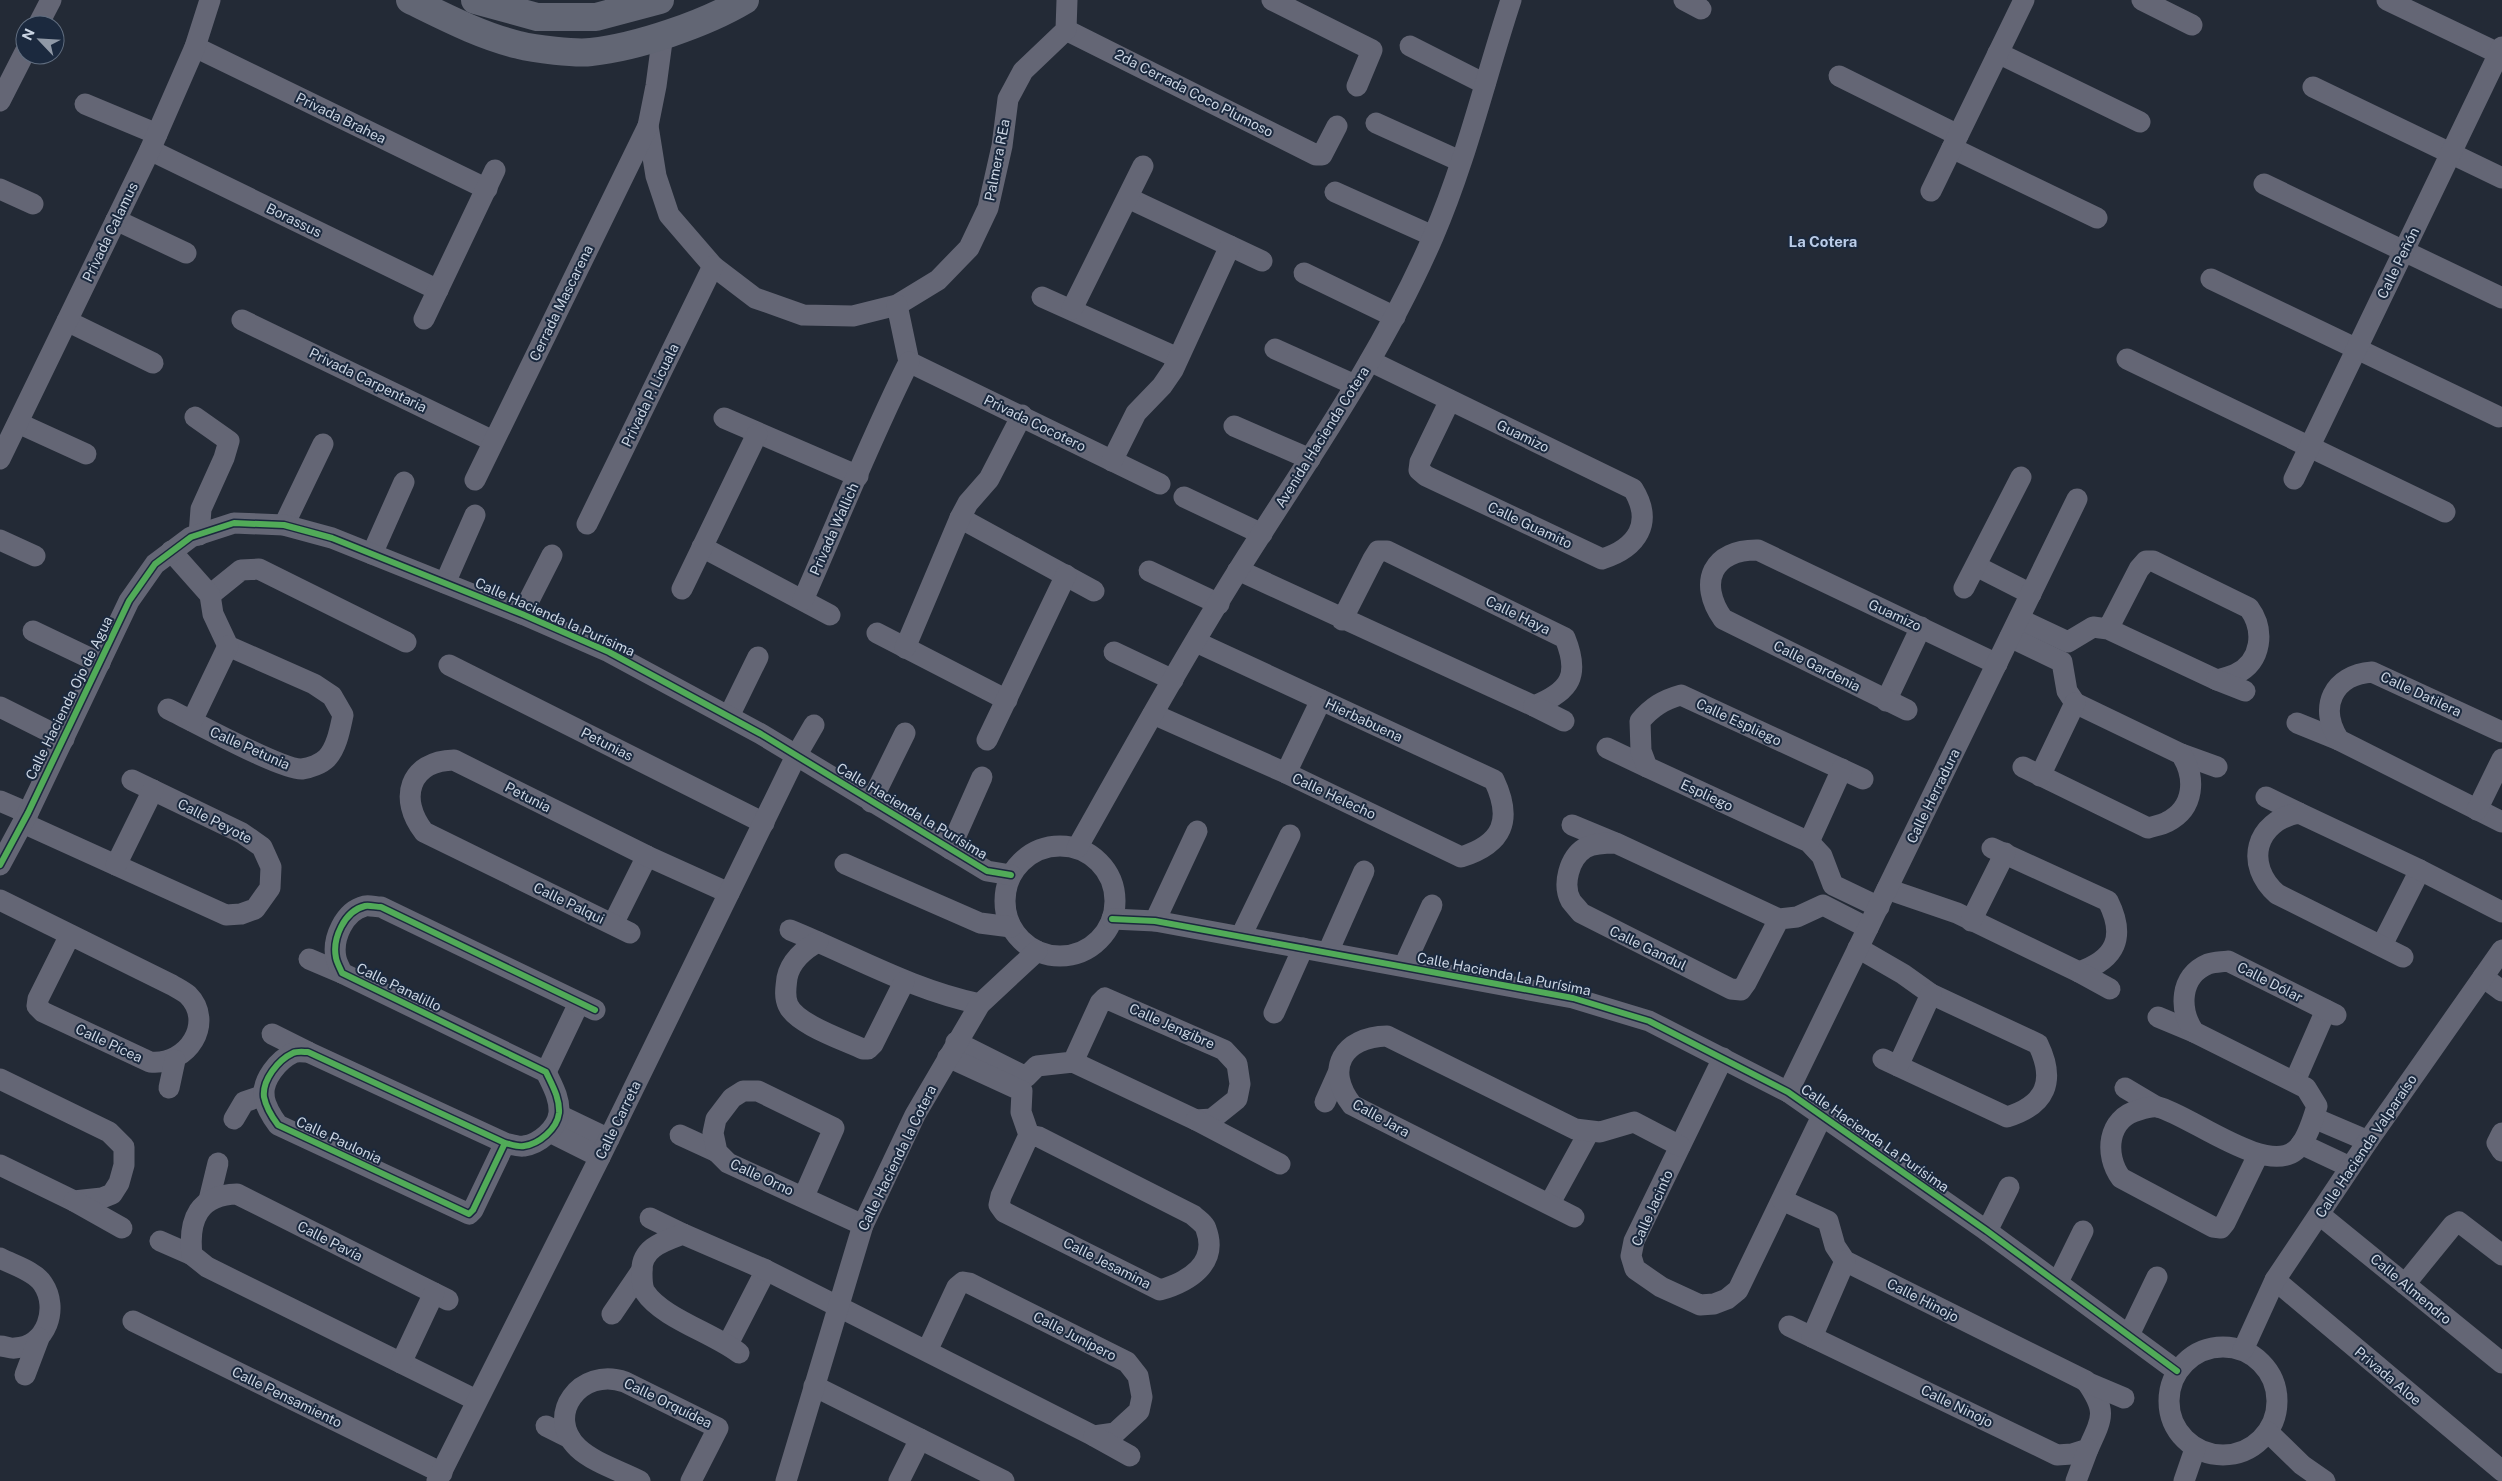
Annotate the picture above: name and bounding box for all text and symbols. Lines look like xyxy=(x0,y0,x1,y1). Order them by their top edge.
north arrow xyxy=(15,15,65,65)
text: N xyxy=(19,26,38,43)
street label: 2da Cerrada Coco Plumoso xyxy=(1112,46,1276,140)
street label: Privada Brahea xyxy=(293,89,389,147)
street label: Palmera REa xyxy=(981,118,1013,202)
street label: Privada Calamus xyxy=(79,180,141,284)
street label: Borassus xyxy=(264,200,324,240)
street label: Calle Peñón xyxy=(2374,225,2422,301)
district label: La Cotera xyxy=(1789,233,1857,250)
street label: Cerrada Mascarena xyxy=(526,242,596,364)
street label: Privada P. Licuala xyxy=(618,341,682,449)
street label: Privada Carpentaria xyxy=(307,345,429,415)
street label: Avenida Hacienda Cotera xyxy=(1272,364,1372,510)
street label: Privada Cocotero xyxy=(982,391,1089,455)
street label: Guamizo xyxy=(1494,416,1552,456)
street label: Privada Wallich xyxy=(806,480,862,578)
street label: Calle Guamito xyxy=(1485,498,1575,552)
street label: Calle Hacienda la Purísima xyxy=(473,574,637,660)
street label: Calle Haya xyxy=(1483,593,1553,637)
street label: Guamizo xyxy=(1866,596,1924,634)
street label: Calle Hacienda Ojo de Agua xyxy=(22,614,116,782)
street label: Calle Gardenia xyxy=(1771,637,1863,695)
street label: Calle Datilera xyxy=(2378,668,2464,720)
street label: Hierbabuena xyxy=(1323,695,1405,745)
street label: Calle Espliego xyxy=(1694,695,1784,749)
street label: Calle Petunia xyxy=(208,723,292,773)
street label: Petunias xyxy=(578,724,636,764)
street label: Calle Herradura xyxy=(1903,746,1963,846)
street label: Calle Hacienda la Purísima xyxy=(834,760,990,862)
street label: Calle Helecho xyxy=(1290,770,1378,822)
street label: Espliego xyxy=(1678,776,1736,814)
street label: Petunia xyxy=(502,779,554,815)
street label: Calle Peyote xyxy=(175,795,255,847)
street label: Calle Palqui xyxy=(531,879,607,927)
street label: Calle Gandul xyxy=(1607,923,1689,973)
street label: Calle Hacienda La Purísima xyxy=(1416,949,1592,999)
street label: Calle Dólar xyxy=(2235,959,2305,1005)
street label: Calle Panalillo xyxy=(354,960,444,1014)
street label: Calle Jengibre xyxy=(1127,1000,1217,1052)
street label: Calle Pícea xyxy=(73,1021,145,1065)
street label: Calle Hacienda Valparaíso xyxy=(2312,1071,2420,1221)
street label: Calle Carreta xyxy=(592,1078,644,1162)
street label: Calle Hacienda La Purísima xyxy=(1798,1081,1952,1195)
street label: Calle Hacienda la Cotera xyxy=(855,1083,939,1233)
street label: Calle Jara xyxy=(1350,1096,1412,1140)
street label: Calle Paulonia xyxy=(294,1113,384,1167)
street label: Calle Orno xyxy=(728,1155,796,1199)
street label: Calle Jacinto xyxy=(1628,1167,1676,1249)
street label: Calle Pavía xyxy=(295,1218,365,1264)
street label: Calle Jesamina xyxy=(1061,1234,1153,1292)
street label: Calle Almendro xyxy=(2367,1251,2455,1327)
street label: Calle Hinojo xyxy=(1884,1275,1962,1325)
street label: Calle Junípero xyxy=(1031,1308,1119,1364)
street label: Privada Aloe xyxy=(2352,1344,2424,1408)
street label: Calle Pensamiento xyxy=(229,1363,345,1431)
street label: Calle Orquídea xyxy=(621,1375,715,1431)
street label: Calle Ninojo xyxy=(1918,1382,1996,1430)

